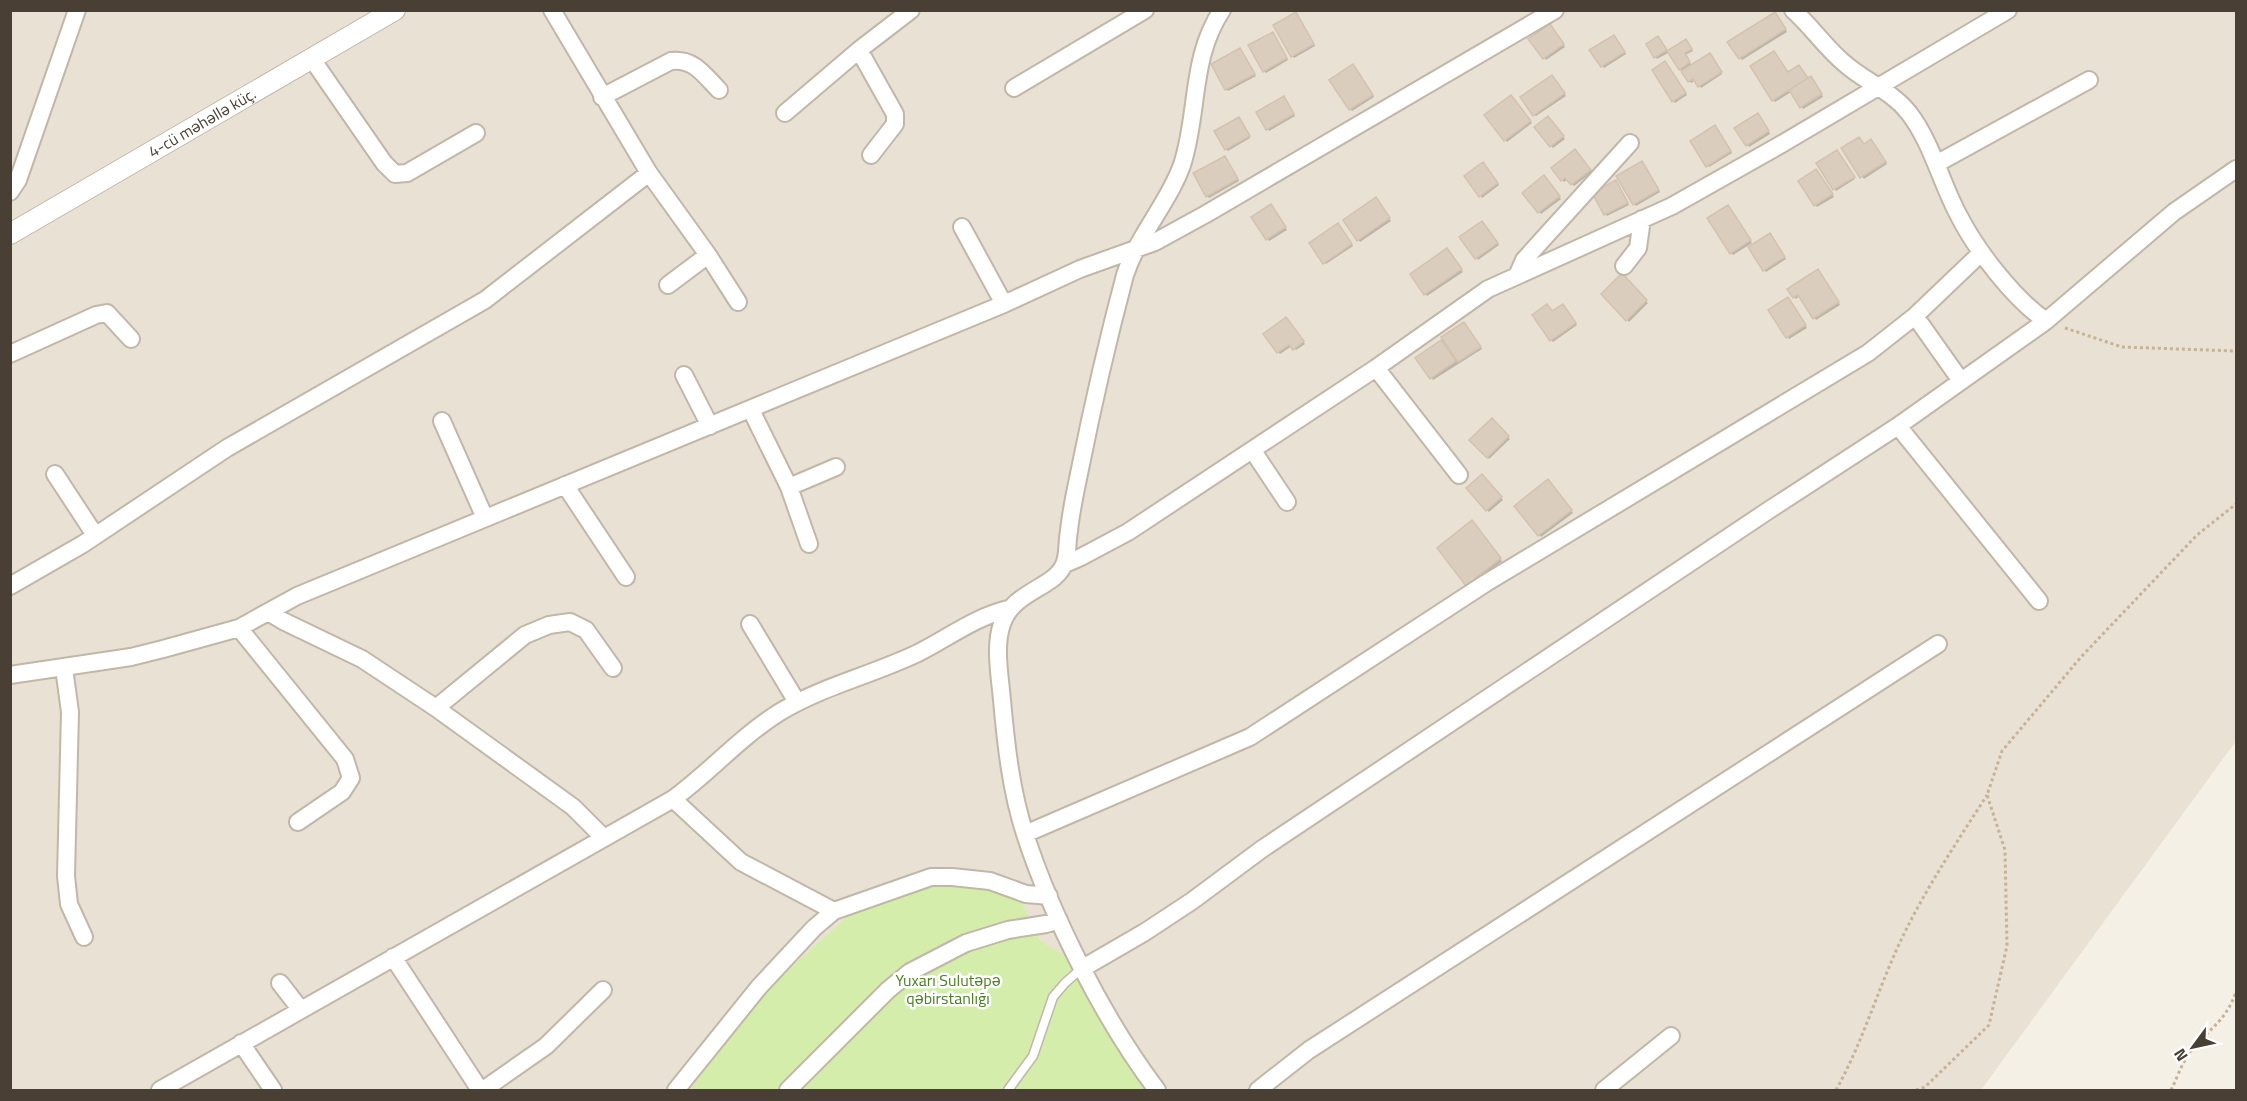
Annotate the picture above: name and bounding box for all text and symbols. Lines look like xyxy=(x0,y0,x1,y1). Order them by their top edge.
street label: 4-cü məhəllə küç. xyxy=(143,81,260,163)
park label: Yuxarı Sulutəpə qəbirstanlığı xyxy=(895,968,1001,1010)
north arrow xyxy=(2163,1017,2223,1077)
text: N xyxy=(2167,1044,2194,1066)

